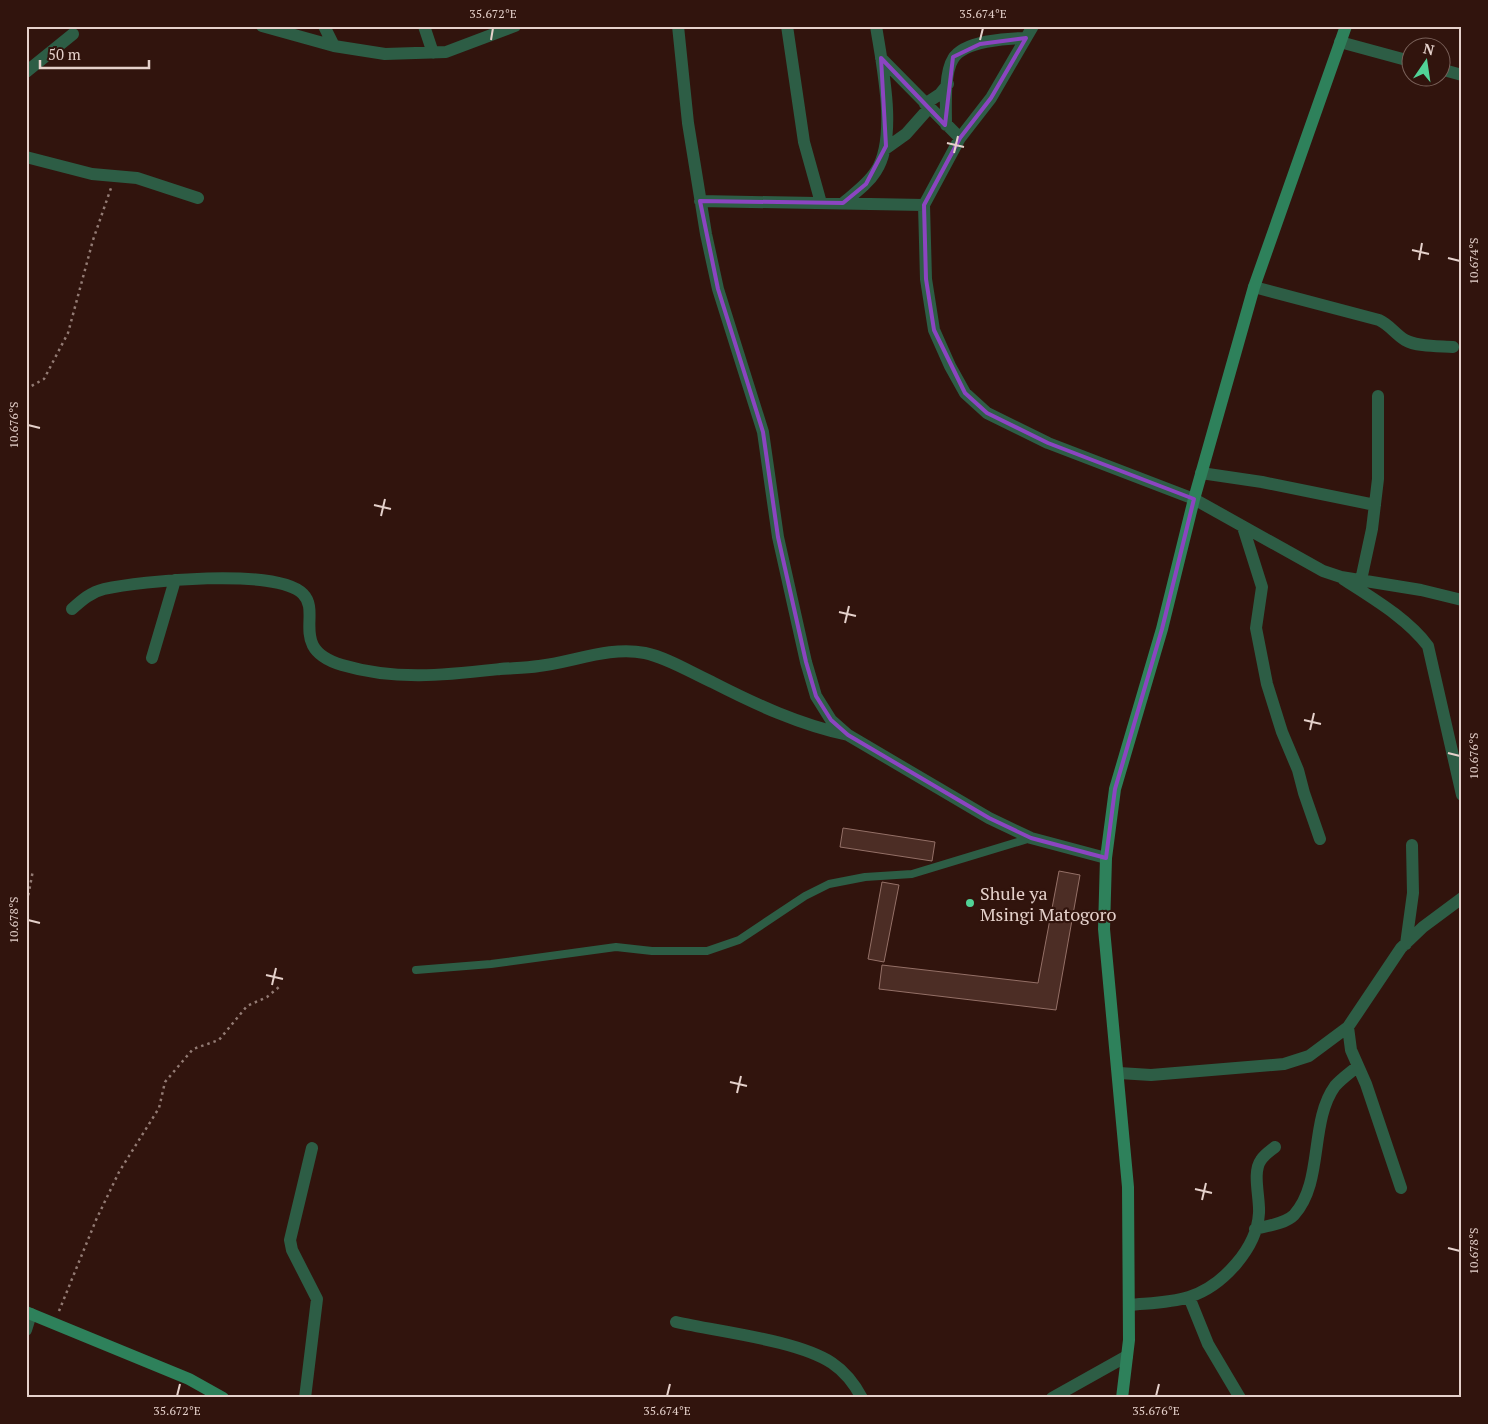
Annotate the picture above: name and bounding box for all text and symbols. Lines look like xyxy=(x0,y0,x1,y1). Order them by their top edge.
text: 35.672°E xyxy=(469,6,517,21)
text: 35.674°E xyxy=(959,6,1007,21)
scale bar xyxy=(40,38,149,70)
north arrow xyxy=(1400,38,1450,88)
text: N xyxy=(1422,38,1437,59)
text: 50 m xyxy=(48,44,81,64)
text: 10.674°S xyxy=(1466,238,1481,284)
text: 10.676°S xyxy=(6,402,21,448)
text: 10.676°S xyxy=(1466,733,1481,779)
place label: Shule ya Msingi Matogoro xyxy=(980,881,1116,926)
text: 10.678°S xyxy=(6,897,21,943)
marker: Shule ya Msingi Matogoro xyxy=(964,897,976,909)
text: 10.678°S xyxy=(1466,1228,1481,1274)
text: 35.672°E xyxy=(153,1403,201,1418)
text: 35.674°E xyxy=(643,1403,691,1418)
text: 35.676°E xyxy=(1132,1403,1180,1418)

